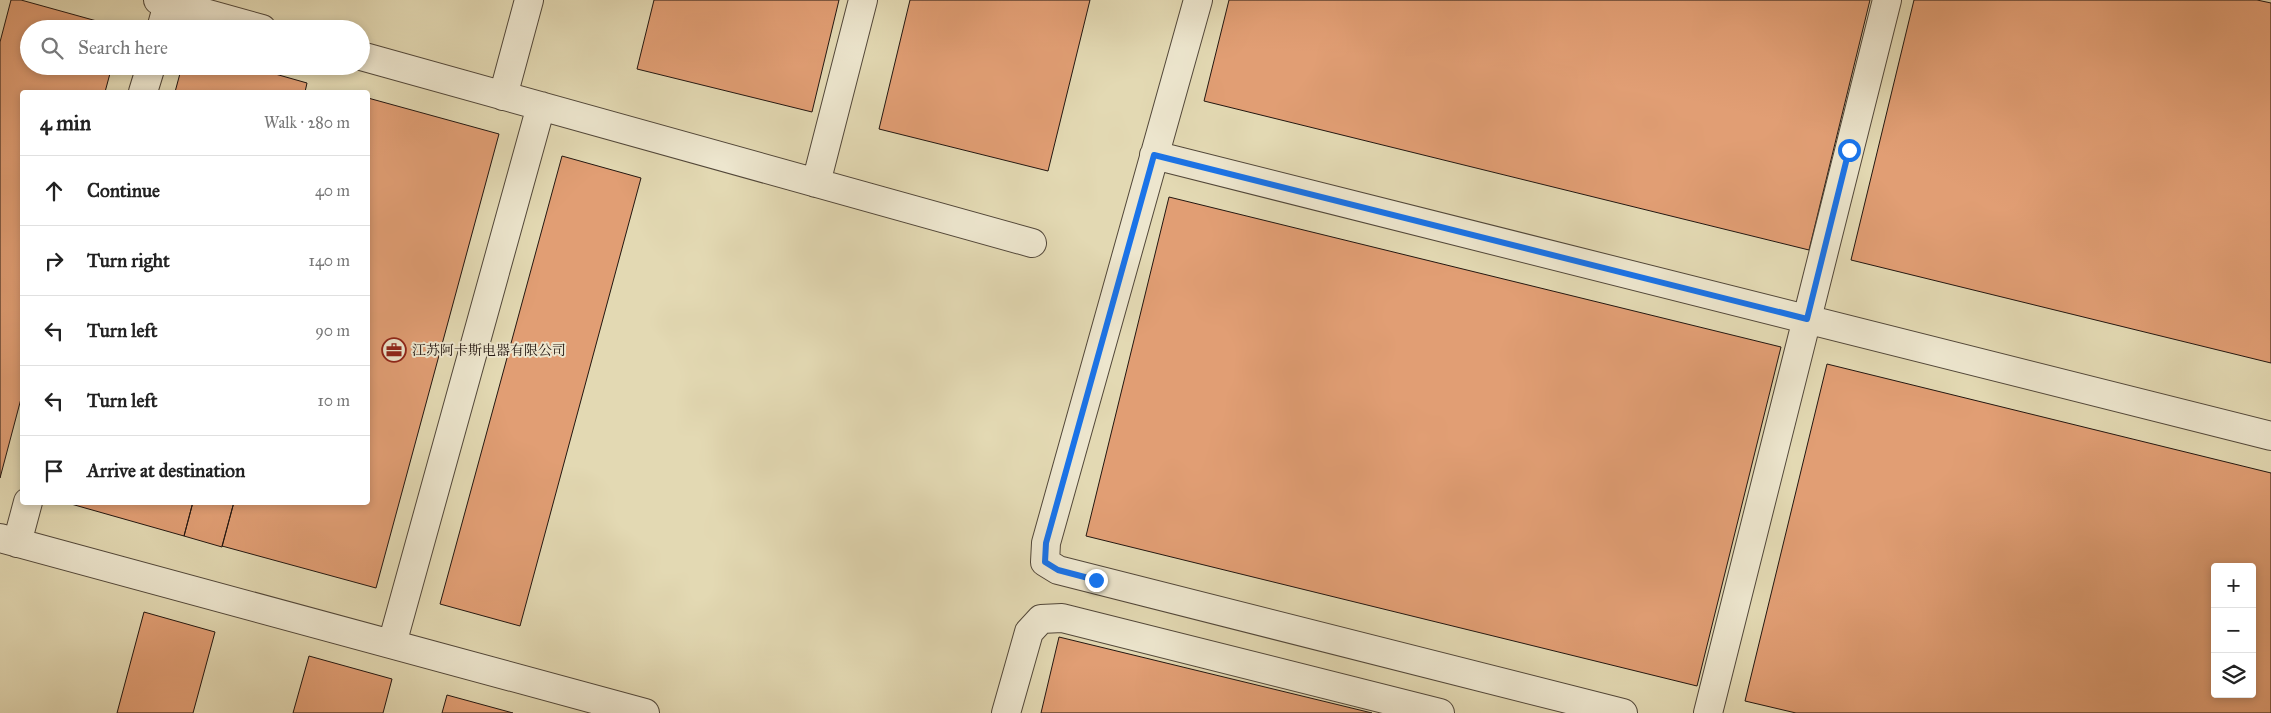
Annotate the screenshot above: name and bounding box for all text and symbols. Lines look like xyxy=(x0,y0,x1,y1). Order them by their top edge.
search box xyxy=(20,20,370,75)
icon: search xyxy=(38,34,66,62)
text: Search here xyxy=(78,36,168,59)
text: 4 min xyxy=(40,110,91,136)
text: Walk · 280 m xyxy=(264,113,350,132)
route start xyxy=(1838,139,1861,162)
icon: ahead xyxy=(40,177,68,205)
text: Continue xyxy=(87,179,160,202)
text: 40 m xyxy=(315,181,350,200)
icon: right xyxy=(40,247,68,275)
text: Turn right xyxy=(87,249,170,272)
text: 140 m xyxy=(309,251,350,270)
icon: left xyxy=(40,317,68,345)
text: Turn left xyxy=(87,319,157,342)
text: 90 m xyxy=(315,321,350,340)
office icon: 江苏阿卡斯电器有限公司 xyxy=(381,337,407,363)
place label: 江苏阿卡斯电器有限公司 xyxy=(412,342,566,359)
icon: left xyxy=(40,387,68,415)
text: Turn left xyxy=(87,389,157,412)
text: 10 m xyxy=(318,391,350,410)
icon: arrive xyxy=(40,457,68,485)
text: Arrive at destination xyxy=(87,459,245,482)
map controls xyxy=(2211,563,2256,698)
button: + xyxy=(2211,563,2256,608)
route end xyxy=(1085,569,1108,592)
button: − xyxy=(2211,608,2256,653)
button: layers xyxy=(2211,653,2256,698)

